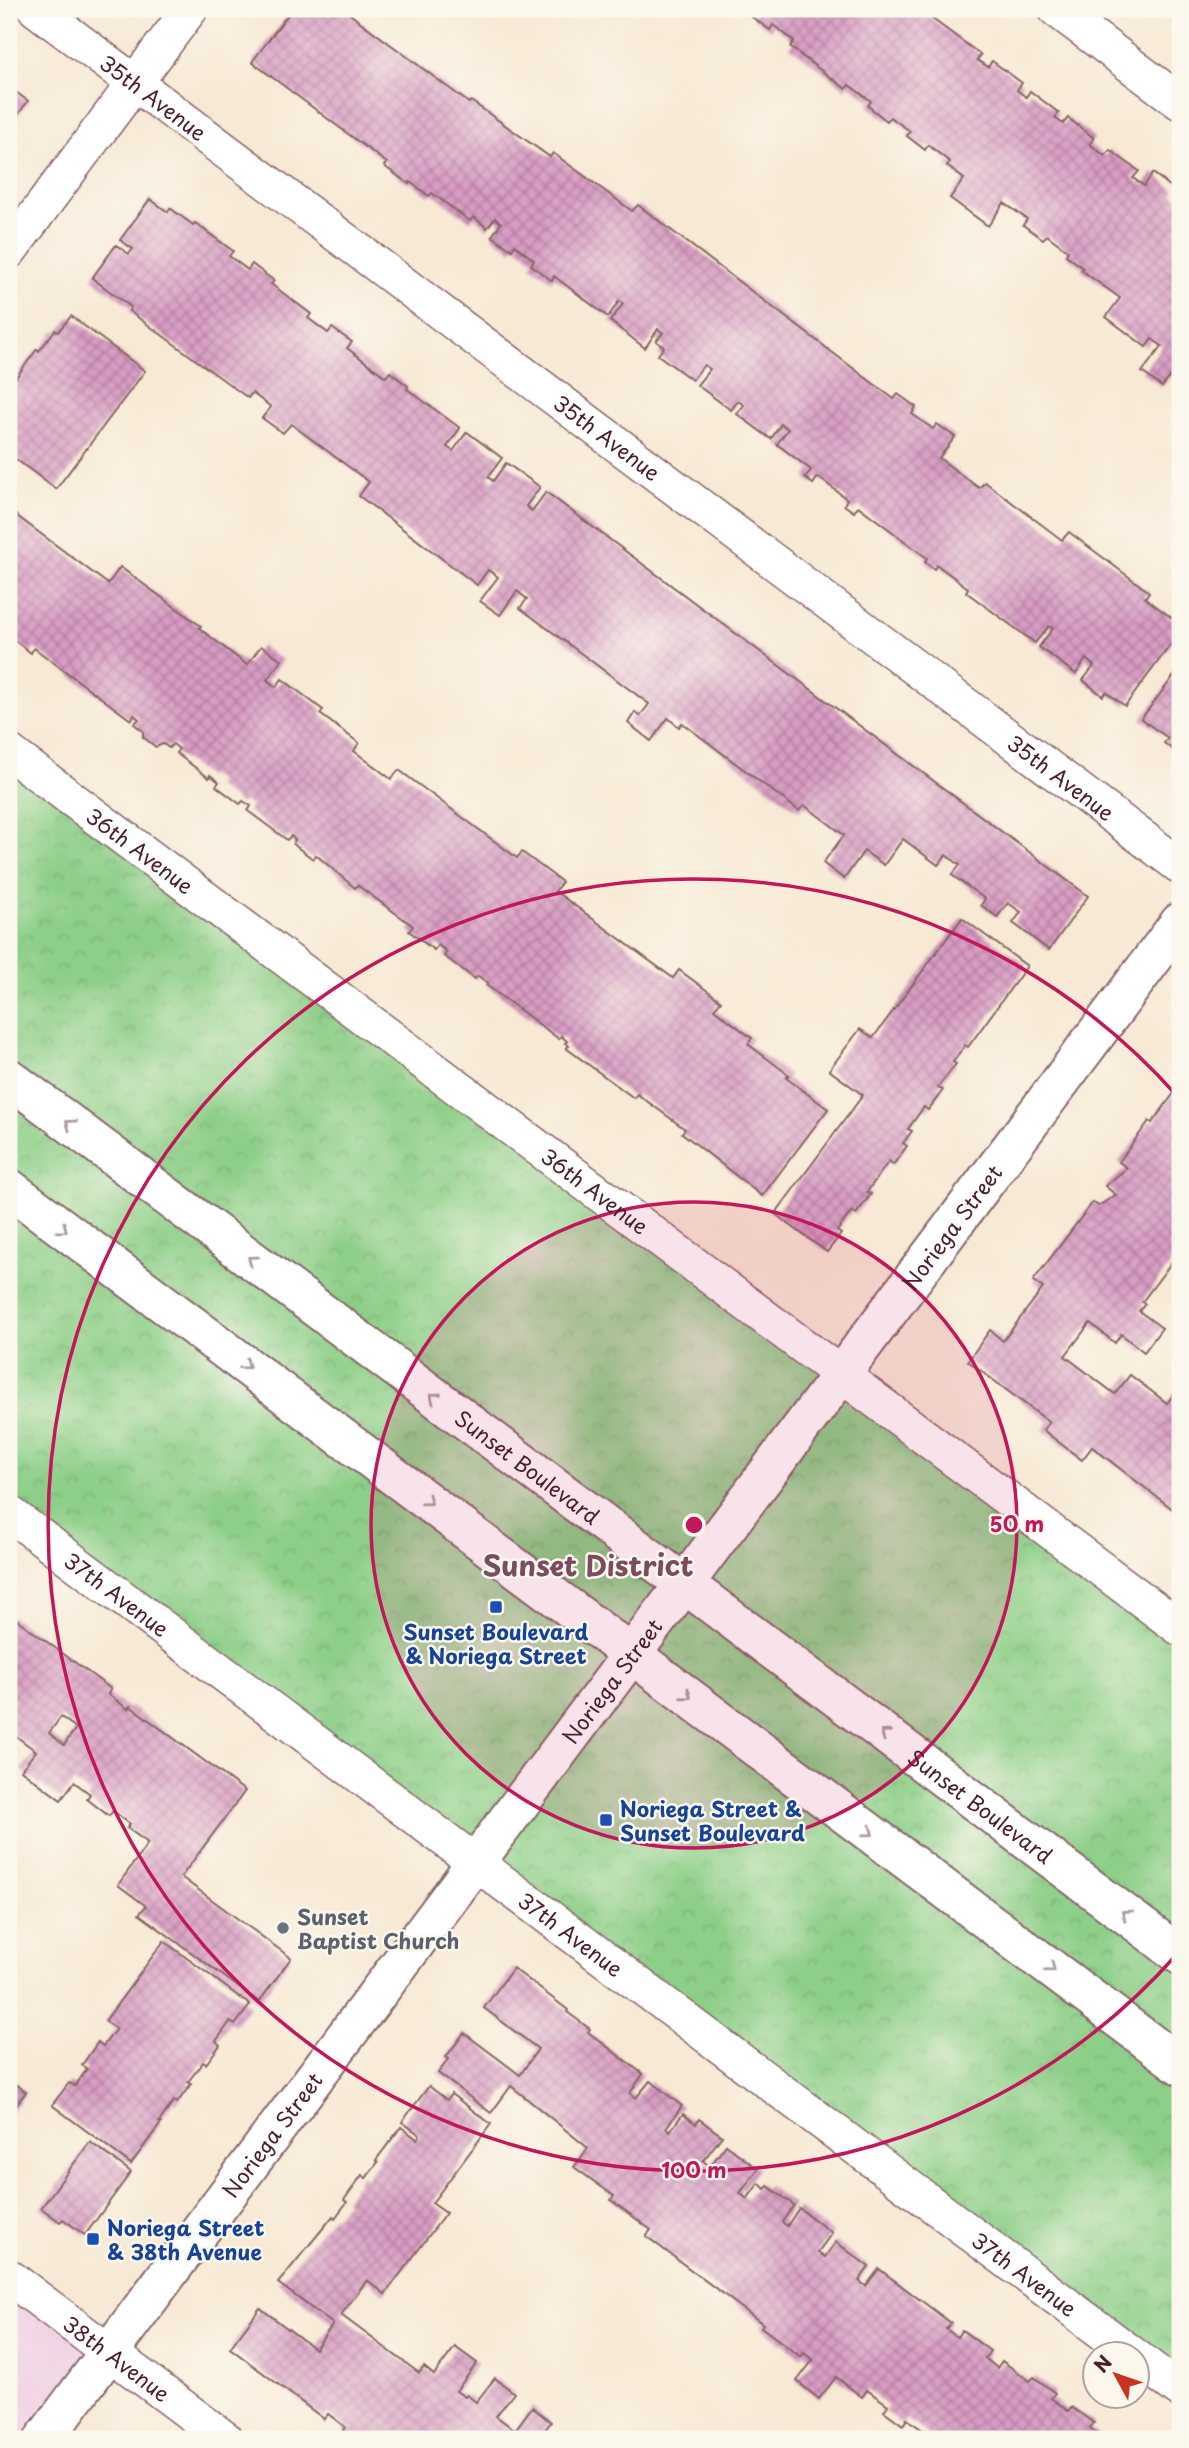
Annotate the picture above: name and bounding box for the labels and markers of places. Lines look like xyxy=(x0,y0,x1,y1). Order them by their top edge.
centre of rings xyxy=(682,1513,706,1537)
marker: Sunset Boulevard & Noriega Street xyxy=(488,1599,504,1615)
place label: Sunset Boulevard & Noriega Street xyxy=(404,1615,589,1671)
place label: Noriega Street & Sunset Boulevard xyxy=(620,1792,805,1848)
marker: Noriega Street & Sunset Boulevard xyxy=(598,1812,614,1828)
place label: Sunset Baptist Church xyxy=(297,1900,460,1956)
marker: Sunset Baptist Church xyxy=(275,1920,291,1936)
place label: Noriega Street & 38th Avenue xyxy=(107,2211,264,2267)
marker: Noriega Street & 38th Avenue xyxy=(85,2231,101,2247)

